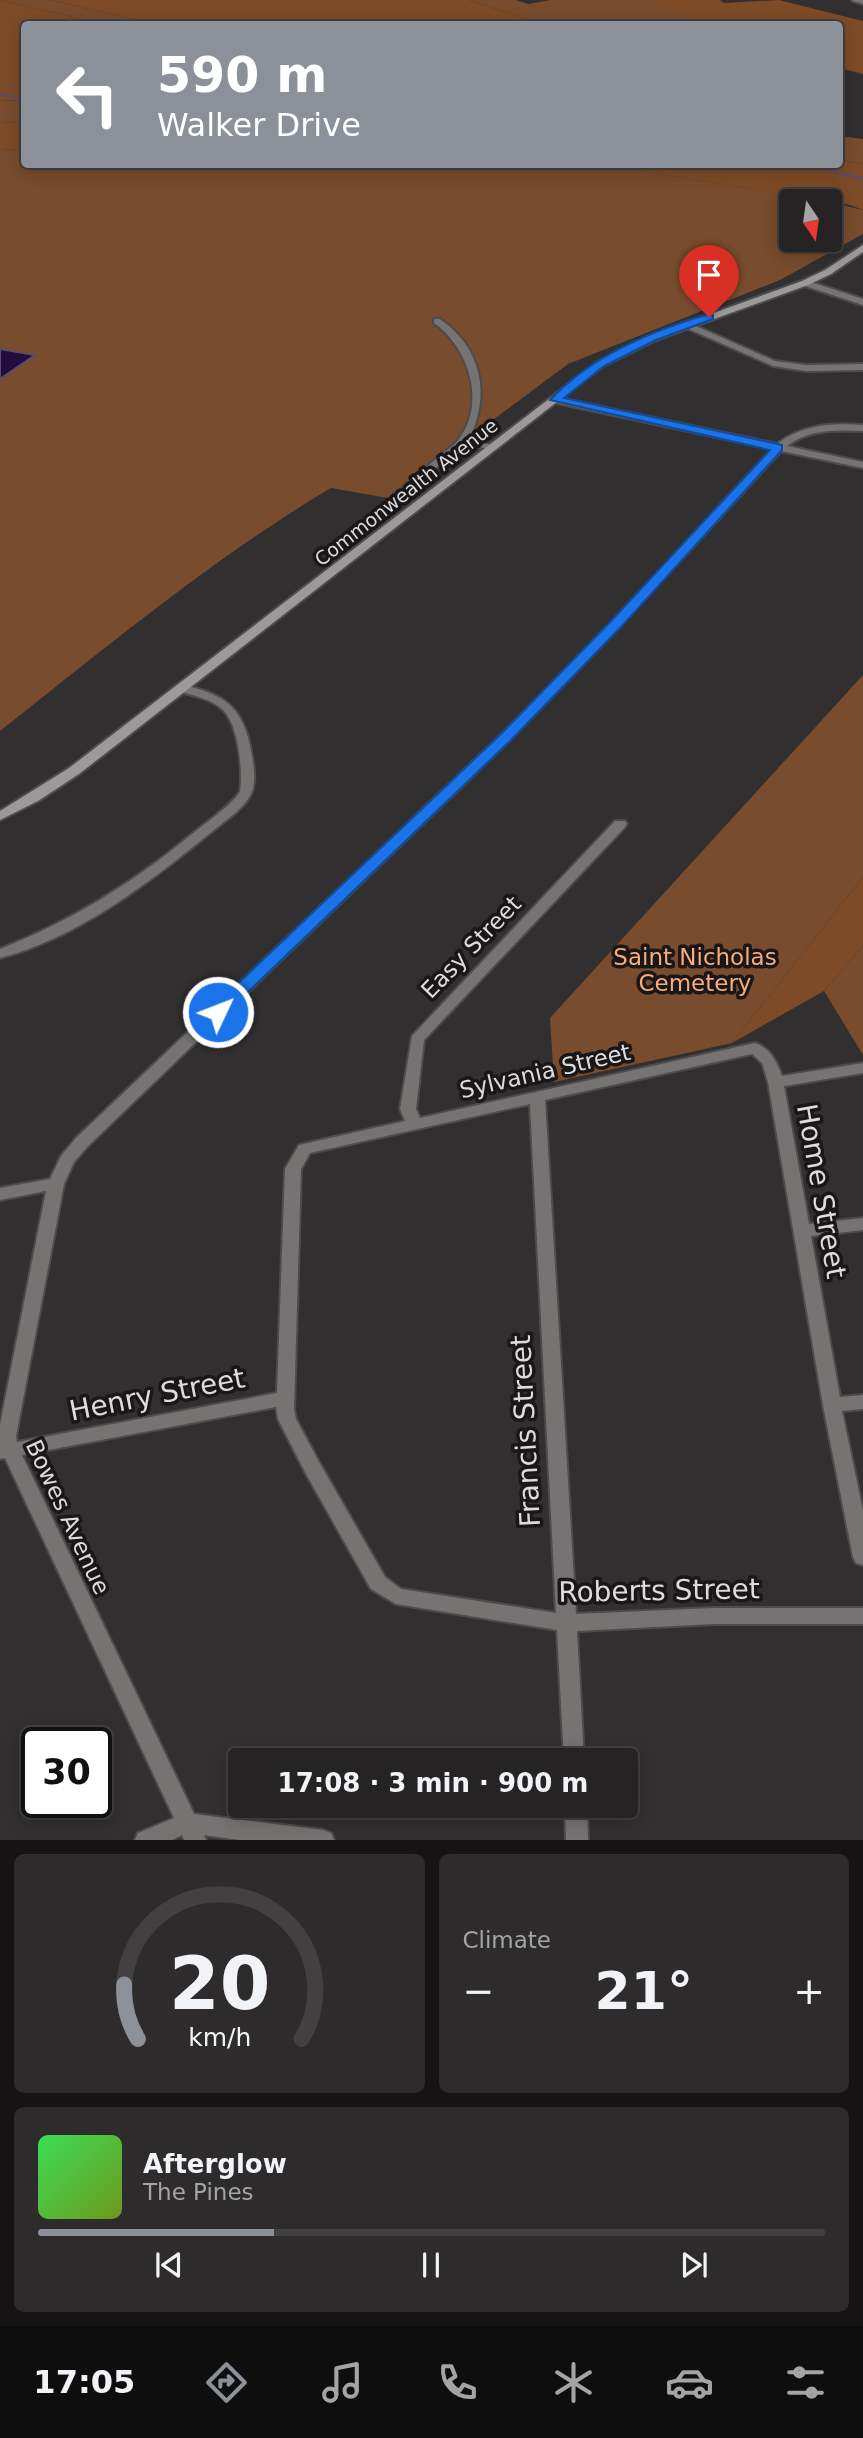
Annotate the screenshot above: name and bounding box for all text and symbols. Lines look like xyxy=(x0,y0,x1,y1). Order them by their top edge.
text: 590 m xyxy=(157,47,327,104)
icon: left xyxy=(42,49,133,140)
text: Walker Drive xyxy=(157,106,361,144)
north arrow xyxy=(779,189,842,252)
map controls xyxy=(779,189,842,252)
pin xyxy=(679,245,739,317)
icon: arrive xyxy=(690,256,728,294)
street label: Commonwealth Avenue xyxy=(310,414,502,570)
street label: Easy Street xyxy=(416,891,526,1003)
park label: Saint Nicholas Cemetery xyxy=(613,944,777,996)
position arrow xyxy=(181,975,255,1049)
street label: Sylvania Street xyxy=(457,1039,633,1103)
street label: Home Street xyxy=(790,1101,853,1281)
street label: Francis Street xyxy=(504,1334,547,1528)
street label: Henry Street xyxy=(67,1361,248,1428)
street label: Bowes Avenue xyxy=(21,1436,115,1598)
street label: Roberts Street xyxy=(558,1572,760,1609)
speed limit sign: 30 xyxy=(21,1727,112,1818)
text: 17:08 · 3 min · 900 m xyxy=(278,1768,588,1798)
text: Climate xyxy=(463,1927,551,1953)
text: 20 xyxy=(169,1942,270,2027)
text: 21° xyxy=(595,1961,693,2021)
text: − xyxy=(463,1969,494,2013)
text: + xyxy=(793,1969,825,2013)
text: km/h xyxy=(188,2023,251,2052)
text: Afterglow xyxy=(143,2149,287,2179)
text: The Pines xyxy=(143,2179,254,2205)
icon: previous xyxy=(150,2246,188,2284)
icon: pause xyxy=(412,2246,450,2284)
icon: next xyxy=(675,2246,713,2284)
icon: directions xyxy=(202,2358,251,2407)
icon: music xyxy=(318,2358,367,2407)
icon: phone xyxy=(433,2358,482,2407)
icon: climate xyxy=(549,2358,598,2407)
icon: car xyxy=(665,2358,714,2407)
icon: filters xyxy=(781,2358,830,2407)
text: 17:05 xyxy=(33,2363,135,2401)

